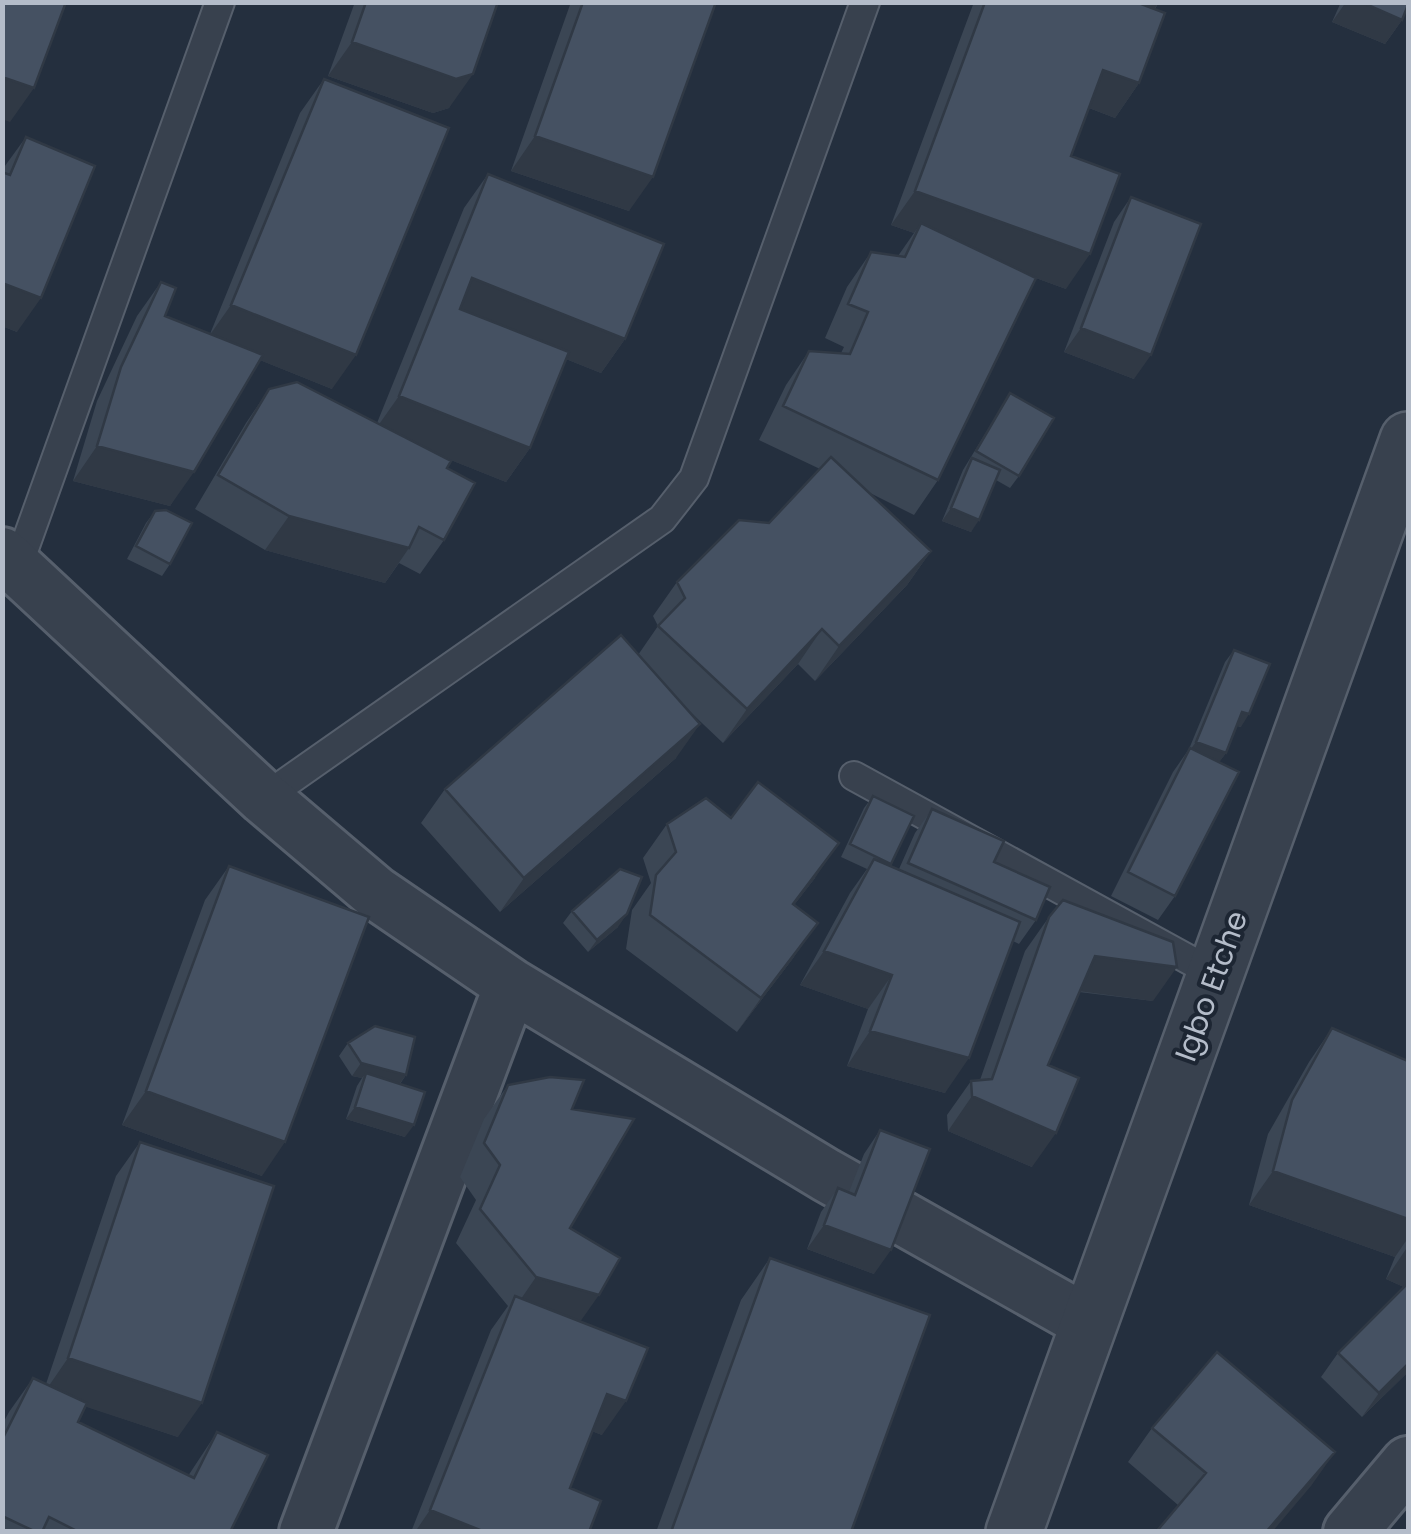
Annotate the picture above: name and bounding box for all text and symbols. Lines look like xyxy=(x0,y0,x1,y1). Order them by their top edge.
street label: Igbo Etche xyxy=(1164,905,1258,1067)

